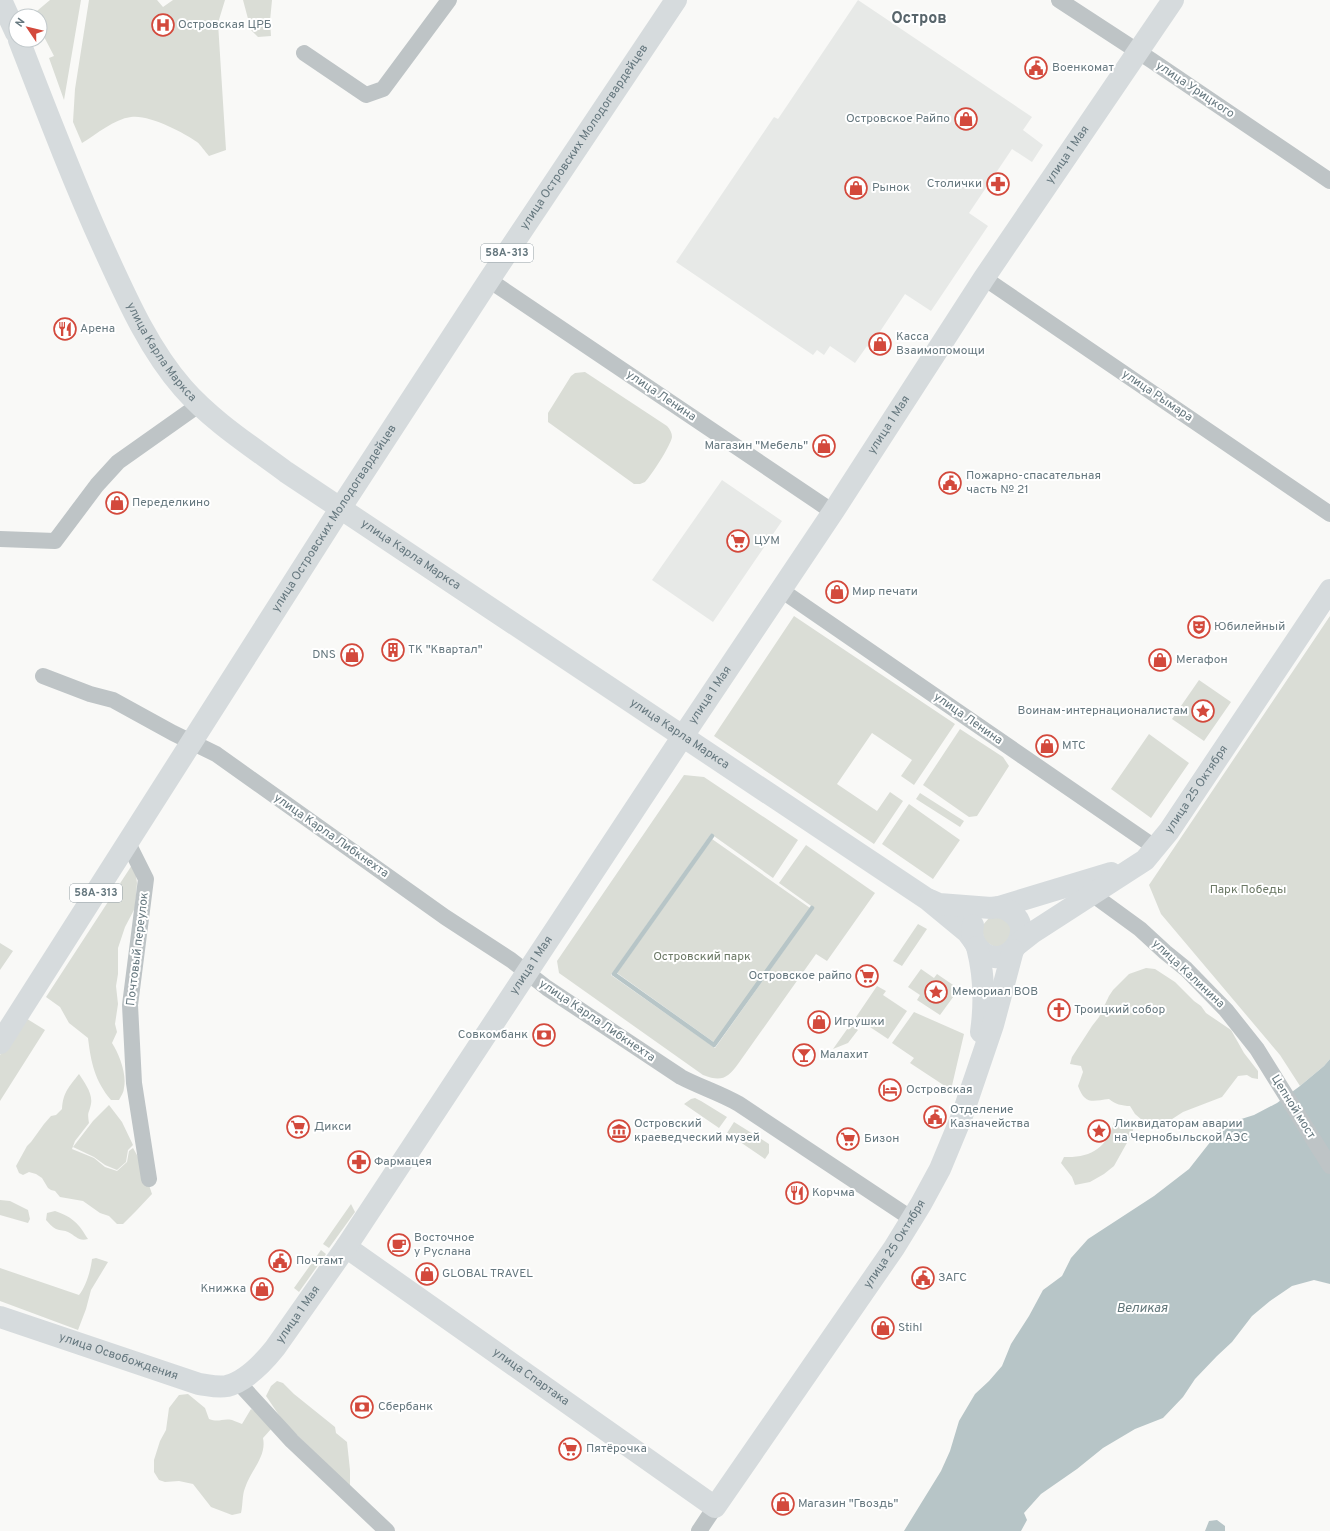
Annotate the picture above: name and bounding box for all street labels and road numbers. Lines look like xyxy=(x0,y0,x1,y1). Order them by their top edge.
street label: улица Островских Молодогвардейцев xyxy=(517,41,652,233)
street label: улица Урицкого xyxy=(1153,58,1238,122)
street label: улица 1 Мая xyxy=(1042,123,1093,187)
road number: 58А-313 xyxy=(481,244,533,262)
street label: улица Карла Маркса xyxy=(122,300,200,405)
street label: улица Рымара xyxy=(1118,366,1196,426)
street label: улица Ленина xyxy=(623,367,699,425)
street label: улица 1 Мая xyxy=(864,393,914,458)
street label: улица Островских Молодогвардейцев xyxy=(268,422,401,615)
street label: улица Карла Маркса xyxy=(358,516,464,594)
street label: улица 1 Мая xyxy=(685,663,736,728)
street label: улица Ленина xyxy=(930,689,1006,749)
street label: улица Карла Маркса xyxy=(626,695,732,773)
street label: улица 25 Октября xyxy=(1161,742,1232,837)
street label: улица Карла Либкнехта xyxy=(270,790,392,882)
road number: 58А-313 xyxy=(70,884,122,902)
street label: Почтовый переулок xyxy=(123,891,153,1007)
street label: улица 1 Мая xyxy=(506,933,557,998)
street label: улица Калинина xyxy=(1148,936,1228,1012)
street label: улица Карла Либкнехта xyxy=(536,976,658,1066)
street label: Цепной мост xyxy=(1267,1072,1319,1143)
street label: улица 25 Октября xyxy=(860,1197,930,1292)
street label: улица 1 Мая xyxy=(273,1283,324,1347)
street label: улица Освобождения xyxy=(57,1329,180,1384)
street label: улица Спартака xyxy=(489,1345,572,1410)

